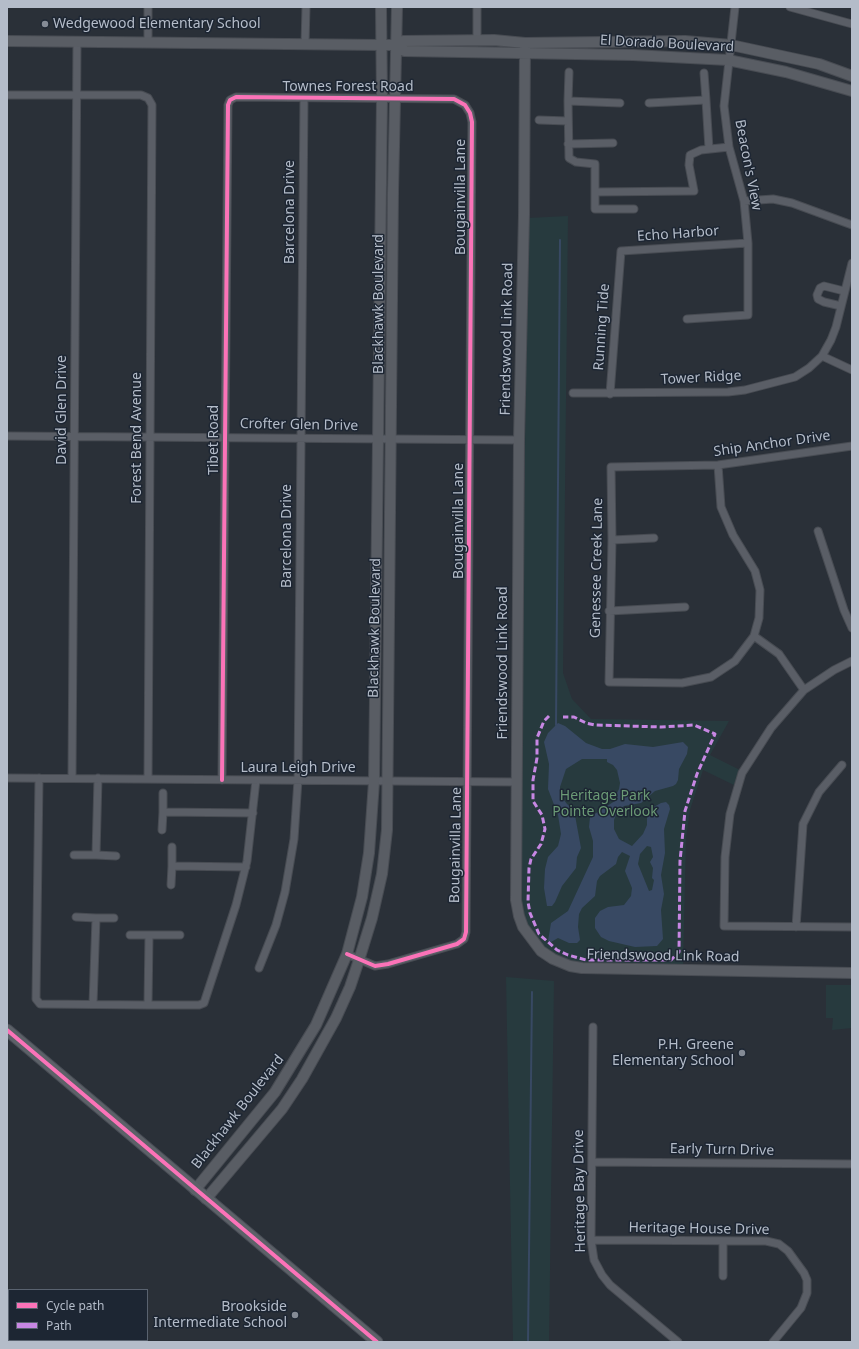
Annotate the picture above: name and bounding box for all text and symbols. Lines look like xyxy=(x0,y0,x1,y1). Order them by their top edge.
place label: Wedgewood Elementary School xyxy=(53,16,261,32)
marker: Wedgewood Elementary School xyxy=(40,19,50,29)
street label: El Dorado Boulevard xyxy=(599,32,735,56)
street label: Townes Forest Road xyxy=(282,79,414,95)
street label: Beacon's View xyxy=(731,118,765,212)
street label: Bougainvilla Lane xyxy=(453,139,469,255)
street label: Barcelona Drive xyxy=(282,160,298,264)
street label: Echo Harbor xyxy=(636,223,720,245)
street label: Blackhawk Boulevard xyxy=(371,234,387,374)
street label: Friendswood Link Road xyxy=(497,262,517,416)
street label: Running Tide xyxy=(591,283,613,371)
street label: David Glen Drive xyxy=(54,355,70,465)
street label: Tower Ridge xyxy=(660,367,742,389)
street label: Forest Bend Avenue xyxy=(129,372,145,504)
street label: Tibet Road xyxy=(206,405,222,475)
street label: Crofter Glen Drive xyxy=(240,416,358,434)
street label: Ship Anchor Drive xyxy=(713,427,831,461)
street label: Bougainvilla Lane xyxy=(451,463,467,579)
street label: Barcelona Drive xyxy=(279,484,295,588)
street label: Genessee Creek Lane xyxy=(587,498,607,638)
street label: Blackhawk Boulevard xyxy=(365,558,385,698)
street label: Friendswood Link Road xyxy=(495,586,511,740)
street label: Laura Leigh Drive xyxy=(240,760,356,776)
street label: Bougainvilla Lane xyxy=(447,787,465,903)
park label: Heritage Park Pointe Overlook xyxy=(552,788,658,820)
street label: Friendswood Link Road xyxy=(586,946,740,966)
place label: P.H. Greene Elementary School xyxy=(612,1037,734,1070)
marker: P.H. Greene Elementary School xyxy=(737,1048,747,1058)
street label: Blackhawk Boulevard xyxy=(188,1052,288,1172)
street label: Heritage Bay Drive xyxy=(571,1129,589,1253)
street label: Early Turn Drive xyxy=(670,1141,774,1159)
street label: Heritage House Drive xyxy=(628,1219,770,1239)
legend xyxy=(8,1289,148,1341)
text: Cycle path xyxy=(46,1297,104,1314)
place label: Brookside Intermediate School xyxy=(154,1299,287,1332)
marker: Brookside Intermediate School xyxy=(290,1310,300,1320)
text: Path xyxy=(46,1317,72,1334)

